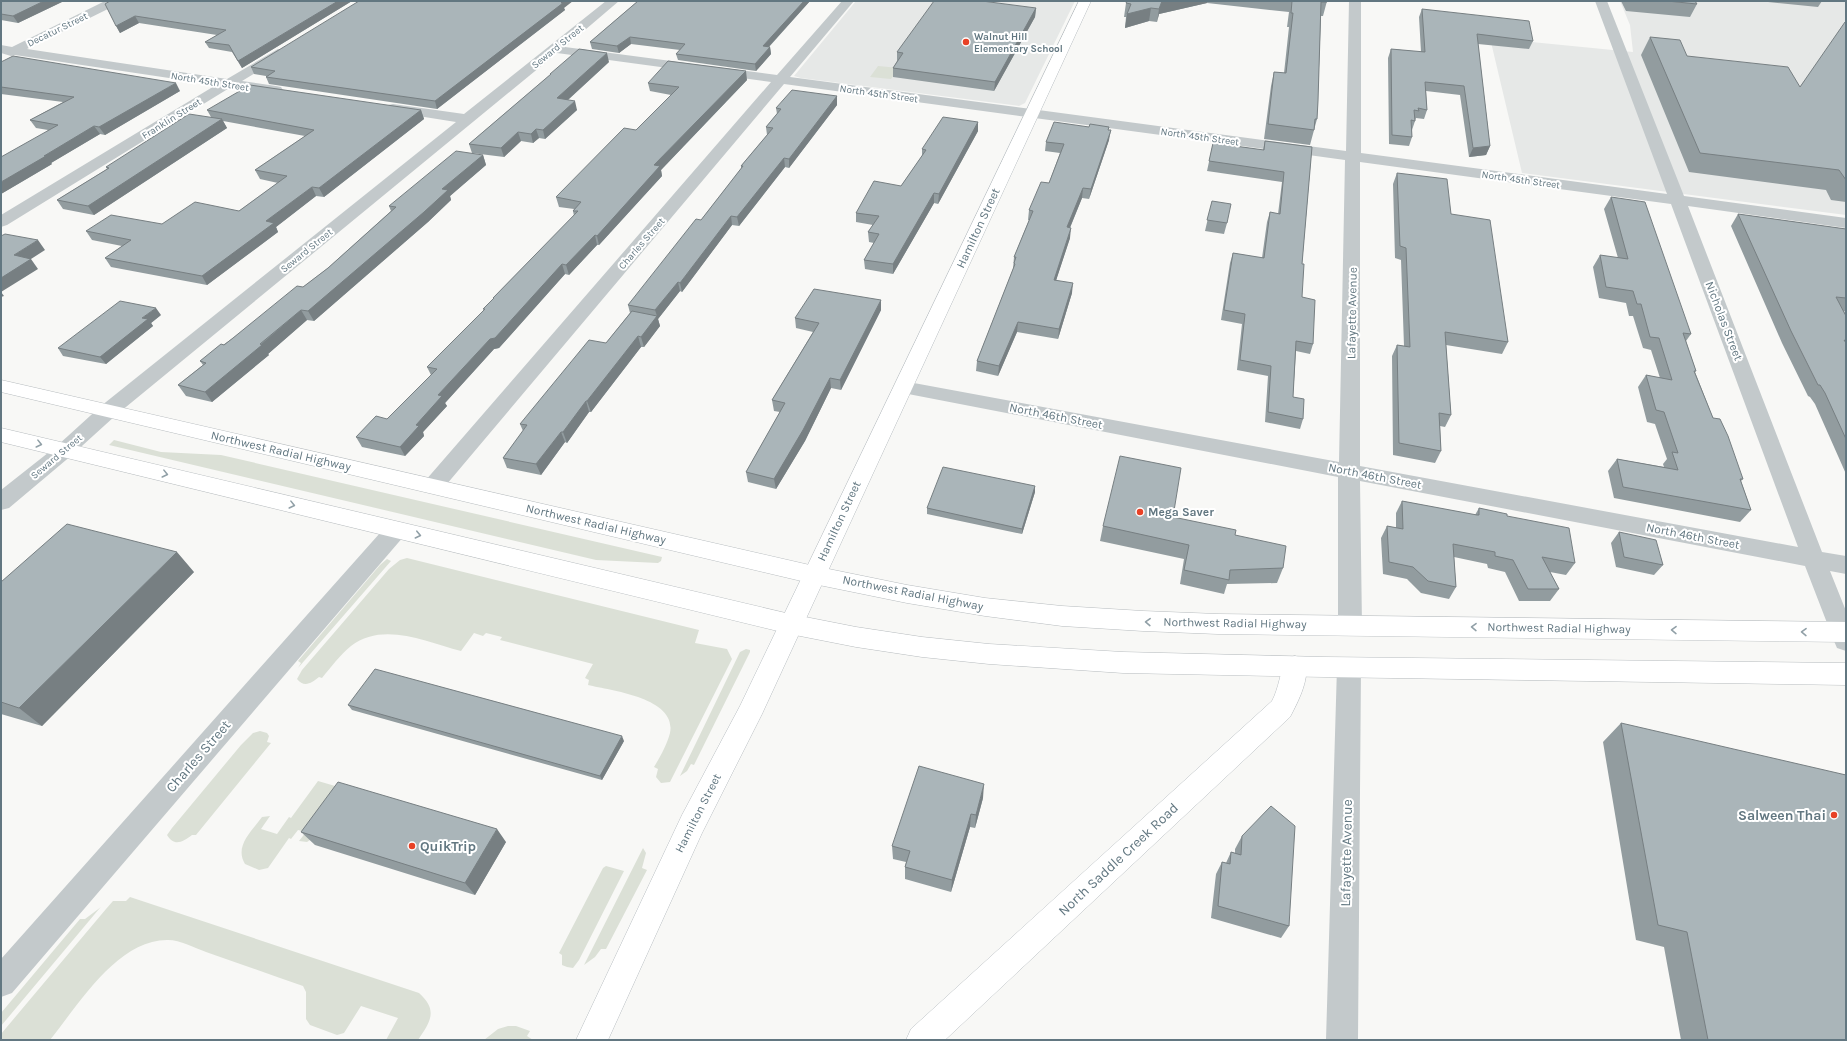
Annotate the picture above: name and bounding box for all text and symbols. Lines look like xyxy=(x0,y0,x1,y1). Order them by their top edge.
street label: Decatur Street xyxy=(25,10,90,50)
street label: Seward Street xyxy=(529,22,586,71)
place label: Walnut Hill Elementary School xyxy=(974,31,1063,55)
marker: Walnut Hill Elementary School xyxy=(961,37,971,47)
street label: North 45th Street xyxy=(170,70,250,94)
street label: North 45th Street xyxy=(839,83,919,105)
street label: Franklin Street xyxy=(140,96,204,142)
street label: North 45th Street xyxy=(1160,126,1240,148)
street label: North 45th Street xyxy=(1481,169,1561,191)
street label: Hamilton Street xyxy=(953,185,1003,270)
street label: Charles Street xyxy=(616,215,668,272)
street label: Seward Street xyxy=(278,226,335,275)
street label: Lafayette Avenue xyxy=(1344,267,1360,359)
street label: Nicholas Street xyxy=(1702,279,1746,363)
street label: North 46th Street xyxy=(1008,400,1104,432)
street label: Northwest Radial Highway xyxy=(210,428,353,474)
street label: Seward Street xyxy=(29,432,85,482)
one-way arrow xyxy=(36,439,42,447)
street label: North 46th Street xyxy=(1327,460,1423,492)
one-way arrow xyxy=(162,470,169,478)
street label: Hamilton Street xyxy=(814,478,864,563)
one-way arrow xyxy=(289,500,295,508)
street label: Northwest Radial Highway xyxy=(525,501,668,547)
place label: Mega Saver xyxy=(1148,505,1214,519)
marker: Mega Saver xyxy=(1135,507,1145,517)
street label: North 46th Street xyxy=(1645,520,1741,552)
one-way arrow xyxy=(414,530,421,539)
street label: Northwest Radial Highway xyxy=(841,572,985,614)
street label: Northwest Radial Highway xyxy=(1163,615,1307,631)
one-way arrow xyxy=(1145,617,1151,626)
street label: Northwest Radial Highway xyxy=(1487,620,1631,636)
one-way arrow xyxy=(1471,623,1477,631)
one-way arrow xyxy=(1671,626,1677,634)
one-way arrow xyxy=(1801,628,1807,636)
street label: Charles Street xyxy=(162,717,234,796)
street label: Hamilton Street xyxy=(672,771,724,855)
street label: North Saddle Creek Road xyxy=(1055,799,1182,919)
street label: Lafayette Avenue xyxy=(1337,799,1356,907)
place label: Salween Thai xyxy=(1738,807,1826,824)
marker: Salween Thai xyxy=(1829,810,1839,820)
place label: QuikTrip xyxy=(420,838,476,855)
marker: QuikTrip xyxy=(407,841,417,851)

